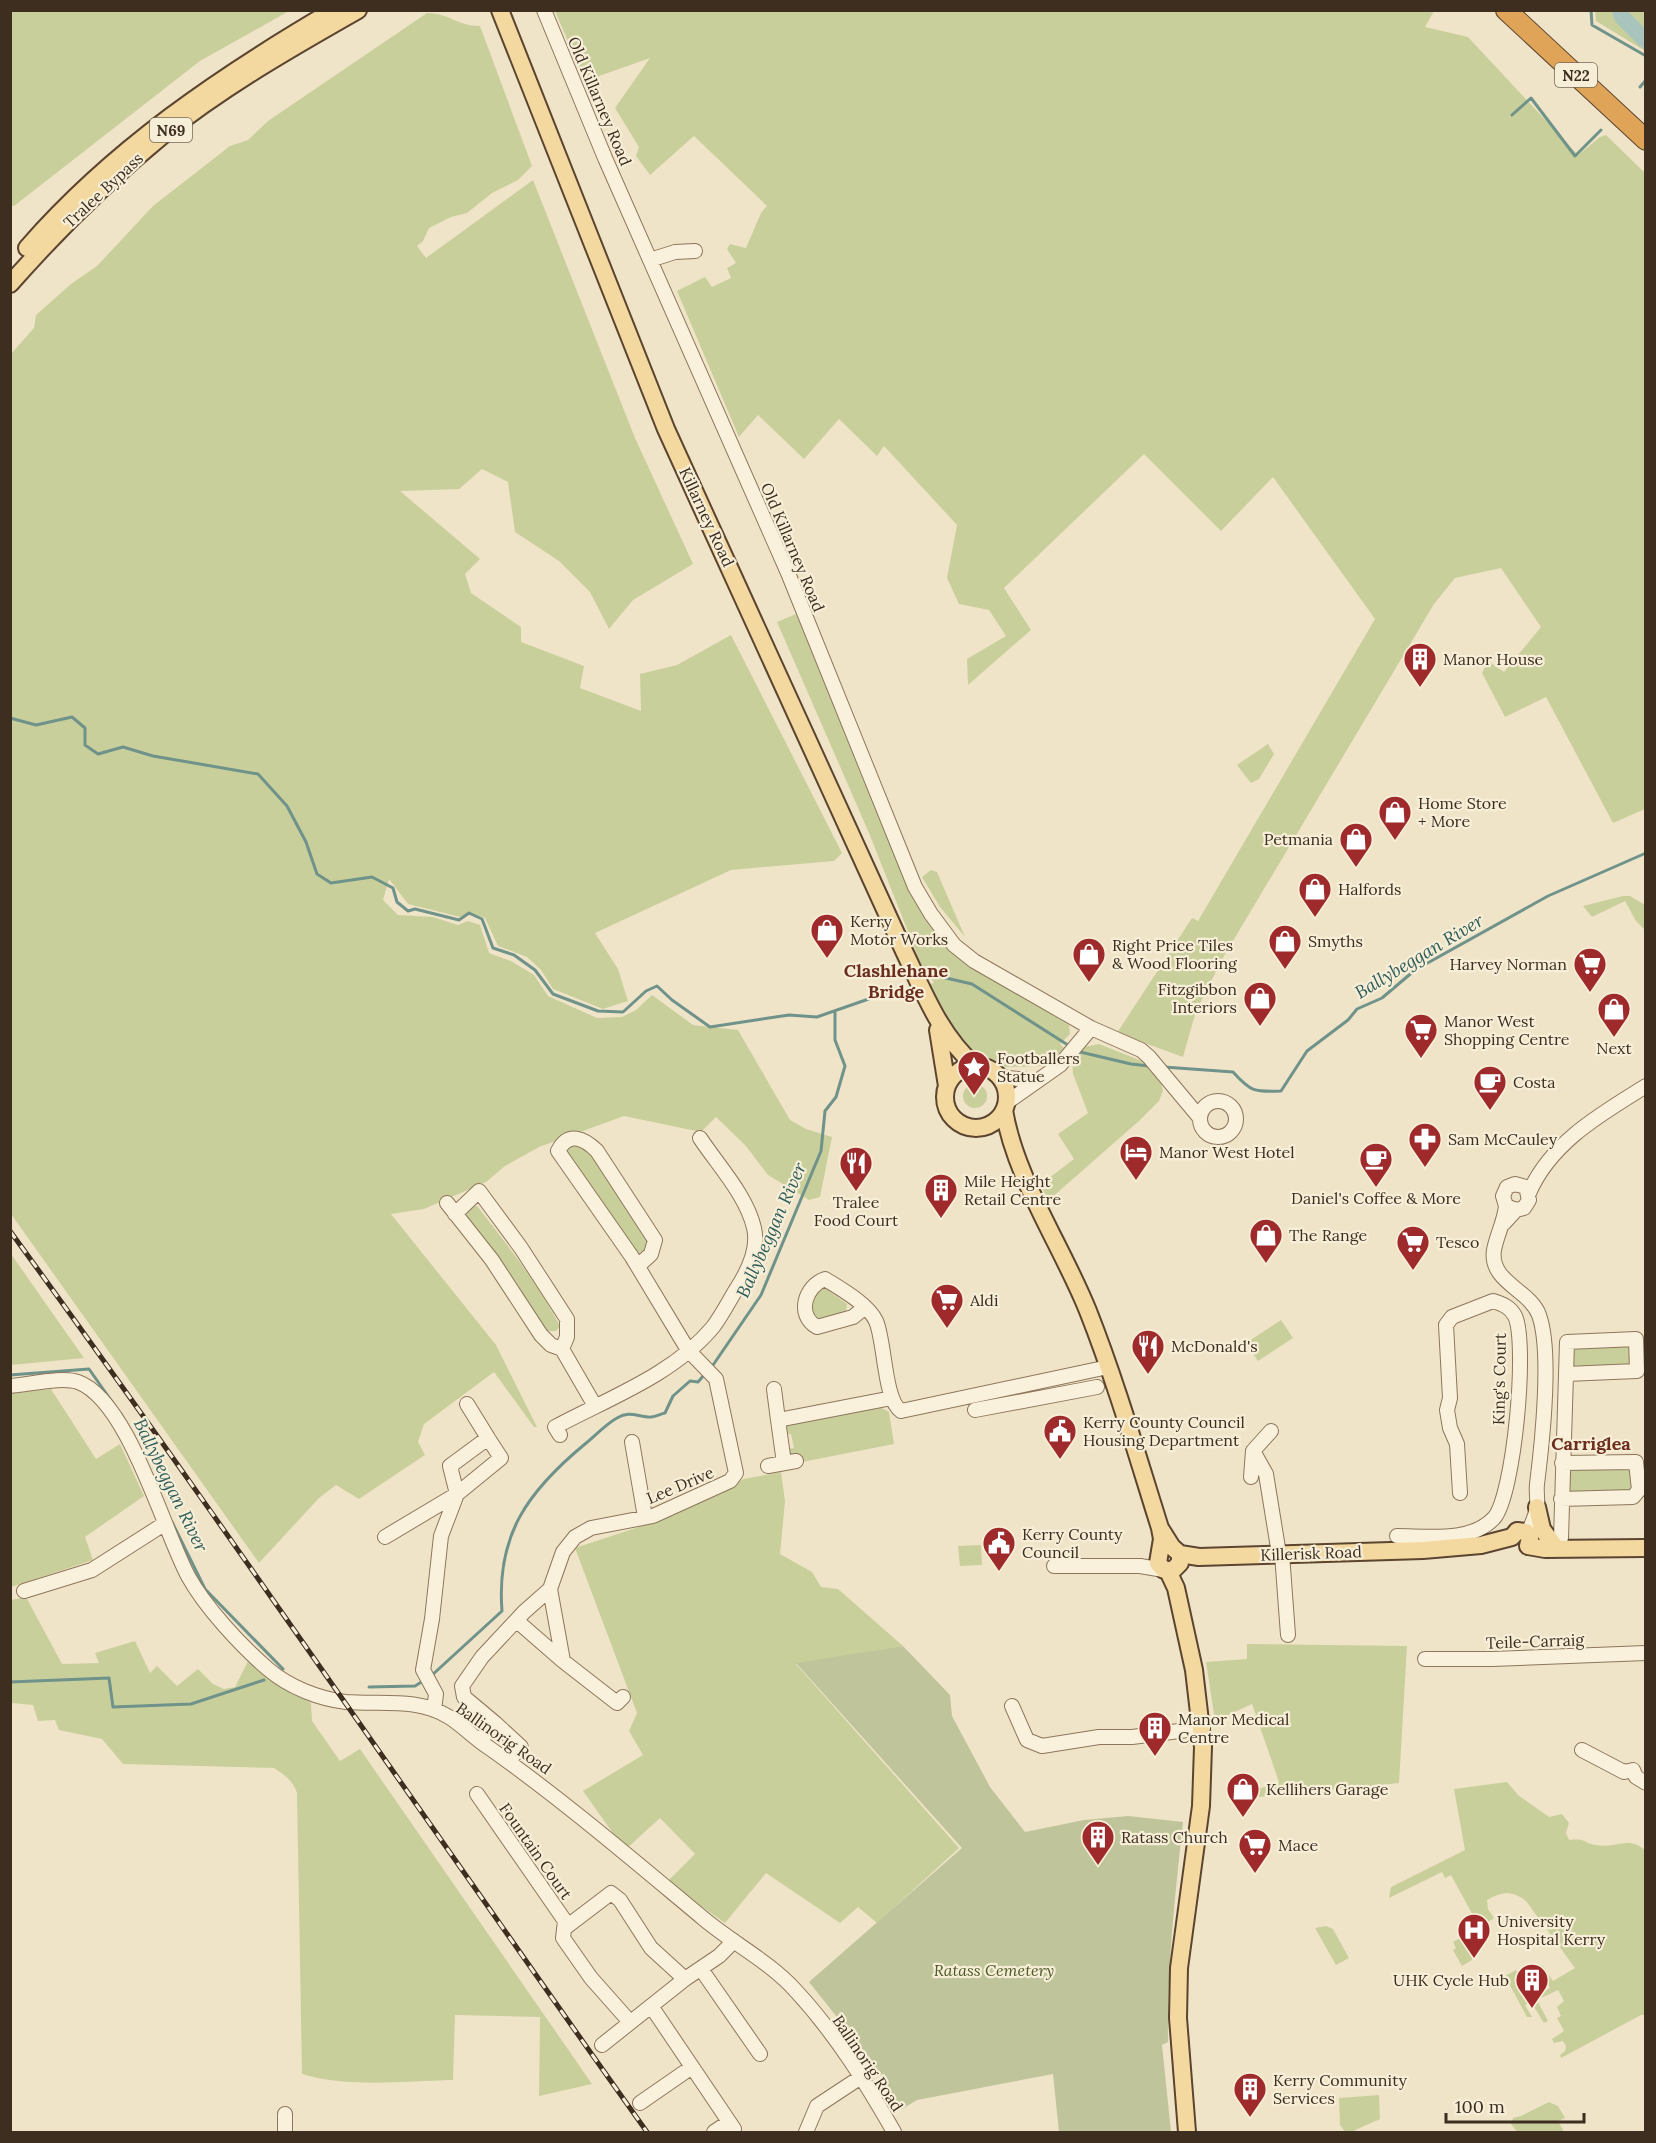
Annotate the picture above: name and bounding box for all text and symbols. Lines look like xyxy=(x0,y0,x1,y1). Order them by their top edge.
street label: Old Killarney Road xyxy=(564,33,636,169)
road number: N22 xyxy=(1555,63,1597,87)
road number: N69 xyxy=(150,118,192,142)
street label: Tralee Bypass xyxy=(59,148,147,232)
street label: Killarney Road xyxy=(675,464,739,570)
street label: Old Killarney Road xyxy=(757,479,829,615)
building icon: Manor House xyxy=(1402,641,1438,688)
place label: Manor House xyxy=(1443,649,1544,669)
place label: Home Store + More xyxy=(1418,793,1507,831)
shop icon: Home Store + More xyxy=(1377,794,1413,841)
shop icon: Petmania xyxy=(1338,821,1374,868)
place label: Petmania xyxy=(1264,829,1333,849)
shop icon: Halfords xyxy=(1297,871,1333,918)
place label: Halfords xyxy=(1338,879,1401,899)
water label: Ballybeggan River xyxy=(1351,908,1488,1003)
place label: Kerry Motor Works xyxy=(850,911,948,949)
shop icon: Kerry Motor Works xyxy=(809,912,845,959)
shop icon: Smyths xyxy=(1267,923,1303,970)
place label: Smyths xyxy=(1308,931,1363,951)
place label: Right Price Tiles & Wood Flooring xyxy=(1112,935,1238,973)
shop icon: Right Price Tiles & Wood Flooring xyxy=(1071,936,1107,983)
supermarket icon: Harvey Norman xyxy=(1572,946,1608,993)
place label: Harvey Norman xyxy=(1450,954,1567,974)
district label: Clashlehane Bridge xyxy=(844,959,949,1003)
place label: Fitzgibbon Interiors xyxy=(1158,979,1237,1017)
shop icon: Fitzgibbon Interiors xyxy=(1242,980,1278,1027)
shop icon: Next xyxy=(1596,991,1632,1038)
place label: Manor West Shopping Centre xyxy=(1444,1011,1570,1049)
supermarket icon: Manor West Shopping Centre xyxy=(1403,1012,1439,1059)
place label: Next xyxy=(1596,1038,1632,1058)
place label: Footballers Statue xyxy=(997,1048,1080,1086)
place icon: Footballers Statue xyxy=(956,1049,992,1096)
cafe icon: Costa xyxy=(1472,1064,1508,1111)
place label: Costa xyxy=(1513,1072,1555,1092)
pharmacy icon: Sam McCauley xyxy=(1407,1121,1443,1168)
place label: Sam McCauley xyxy=(1448,1129,1558,1149)
hotel icon: Manor West Hotel xyxy=(1118,1134,1154,1181)
cafe icon: Daniel's Coffee & More xyxy=(1358,1141,1394,1188)
place label: Manor West Hotel xyxy=(1159,1142,1295,1162)
restaurant icon: Tralee Food Court xyxy=(838,1145,874,1192)
water label: Ballybeggan River xyxy=(731,1158,812,1301)
place label: Mile Height Retail Centre xyxy=(964,1171,1061,1209)
building icon: Mile Height Retail Centre xyxy=(923,1172,959,1219)
place label: Daniel's Coffee & More xyxy=(1291,1188,1461,1208)
place label: Tralee Food Court xyxy=(814,1192,899,1230)
shop icon: The Range xyxy=(1248,1217,1284,1264)
supermarket icon: Tesco xyxy=(1395,1224,1431,1271)
place label: The Range xyxy=(1289,1225,1367,1245)
place label: Tesco xyxy=(1436,1232,1479,1252)
supermarket icon: Aldi xyxy=(929,1282,965,1329)
place label: Aldi xyxy=(969,1290,998,1310)
restaurant icon: McDonald's xyxy=(1130,1328,1166,1375)
street label: King's Court xyxy=(1488,1332,1510,1425)
place label: McDonald's xyxy=(1171,1336,1258,1356)
place label: Kerry County Council Housing Department xyxy=(1083,1412,1245,1450)
public building icon: Kerry County Council Housing Department xyxy=(1042,1413,1078,1460)
water label: Ballybeggan River xyxy=(129,1414,214,1556)
district label: Carriglea xyxy=(1551,1432,1631,1455)
street label: Lee Drive xyxy=(644,1462,717,1508)
place label: Kerry County Council xyxy=(1022,1524,1123,1562)
public building icon: Kerry County Council xyxy=(981,1525,1017,1572)
street label: Killerisk Road xyxy=(1260,1541,1363,1565)
street label: Teile-Carraig xyxy=(1486,1629,1586,1653)
street label: Ballinorig Road xyxy=(452,1698,556,1779)
place label: Manor Medical Centre xyxy=(1178,1709,1289,1747)
building icon: Manor Medical Centre xyxy=(1137,1710,1173,1757)
shop icon: Kellihers Garage xyxy=(1225,1771,1261,1818)
place label: Kellihers Garage xyxy=(1266,1779,1389,1799)
street label: Fountain Court xyxy=(495,1799,577,1904)
building icon: Ratass Church xyxy=(1080,1819,1116,1866)
place label: Ratass Church xyxy=(1121,1827,1228,1847)
supermarket icon: Mace xyxy=(1237,1827,1273,1874)
place label: Mace xyxy=(1278,1835,1318,1855)
place label: University Hospital Kerry xyxy=(1497,1911,1606,1949)
hospital icon: University Hospital Kerry xyxy=(1456,1912,1492,1959)
park label: Ratass Cemetery xyxy=(934,1960,1054,1980)
building icon: UHK Cycle Hub xyxy=(1514,1962,1550,2009)
place label: UHK Cycle Hub xyxy=(1393,1970,1509,1990)
street label: Ballinorig Road xyxy=(828,2011,908,2115)
place label: Kerry Community Services xyxy=(1273,2070,1408,2108)
building icon: Kerry Community Services xyxy=(1232,2071,1268,2118)
scale bar xyxy=(1446,2086,1584,2124)
text: 100 m xyxy=(1455,2095,1505,2118)

